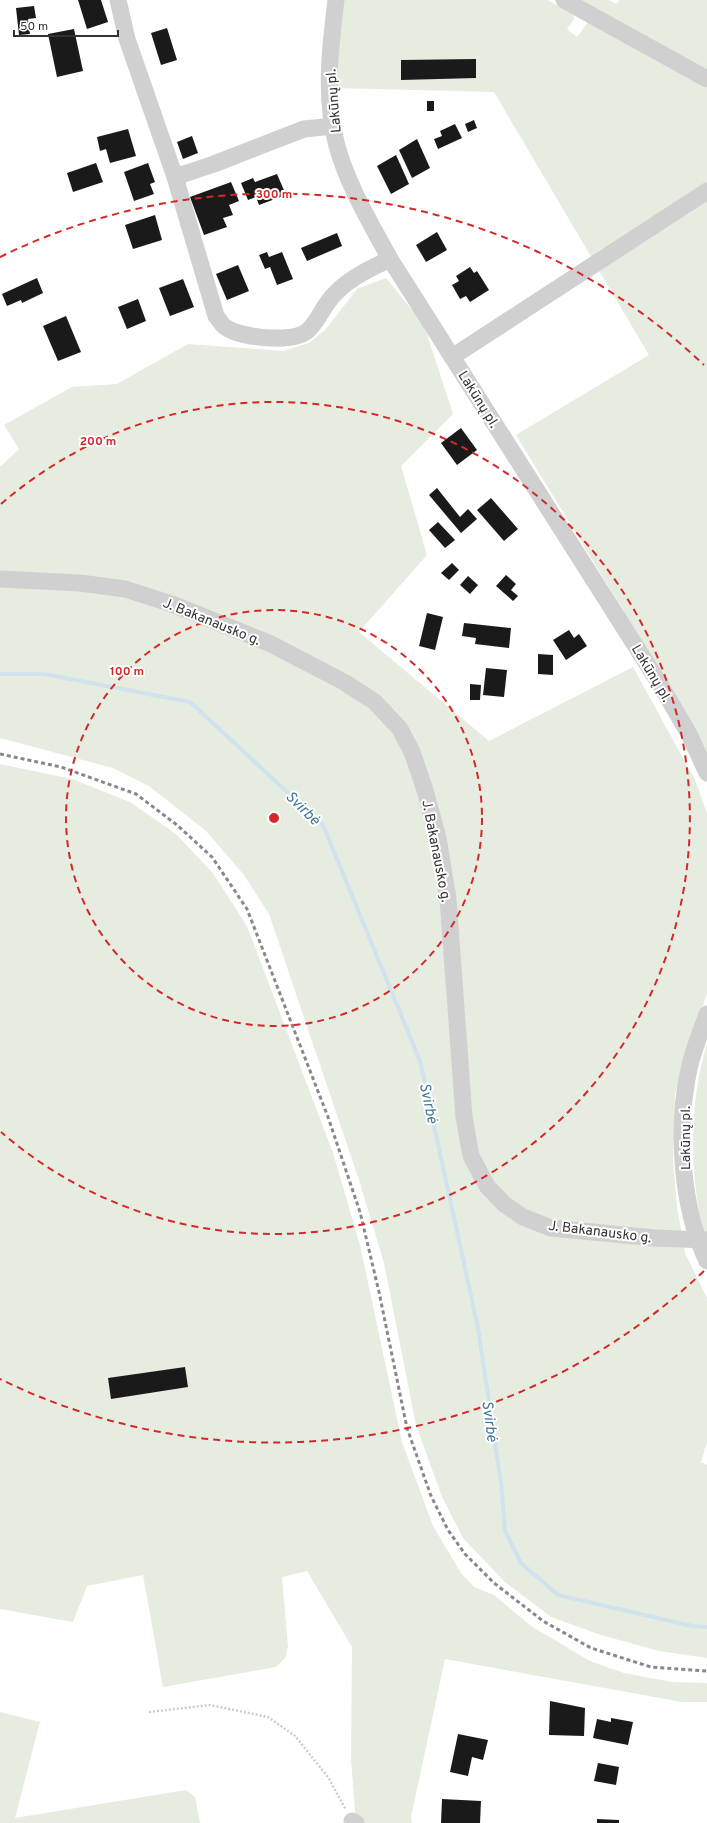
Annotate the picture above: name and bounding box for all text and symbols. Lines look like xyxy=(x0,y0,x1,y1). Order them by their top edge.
scale bar xyxy=(14,12,118,38)
text: 50 m xyxy=(20,19,48,35)
street label: Lakūnų pl. xyxy=(323,68,346,134)
text: 300 m xyxy=(256,187,292,203)
street label: Lakūnų pl. xyxy=(454,368,502,432)
text: 200 m xyxy=(80,434,116,450)
street label: J. Bakanausko g. xyxy=(160,595,263,650)
street label: Lakūnų pl. xyxy=(627,642,675,706)
text: 100 m xyxy=(110,664,144,680)
water label: Svirbė xyxy=(281,788,324,830)
street label: J. Bakanausko g. xyxy=(417,799,454,904)
centre of rings xyxy=(267,811,281,825)
water label: Svirbė xyxy=(414,1081,441,1126)
street label: Lakūnų pl. xyxy=(678,1106,695,1170)
street label: J. Bakanausko g. xyxy=(547,1218,652,1247)
water label: Svirbė xyxy=(476,1400,501,1443)

